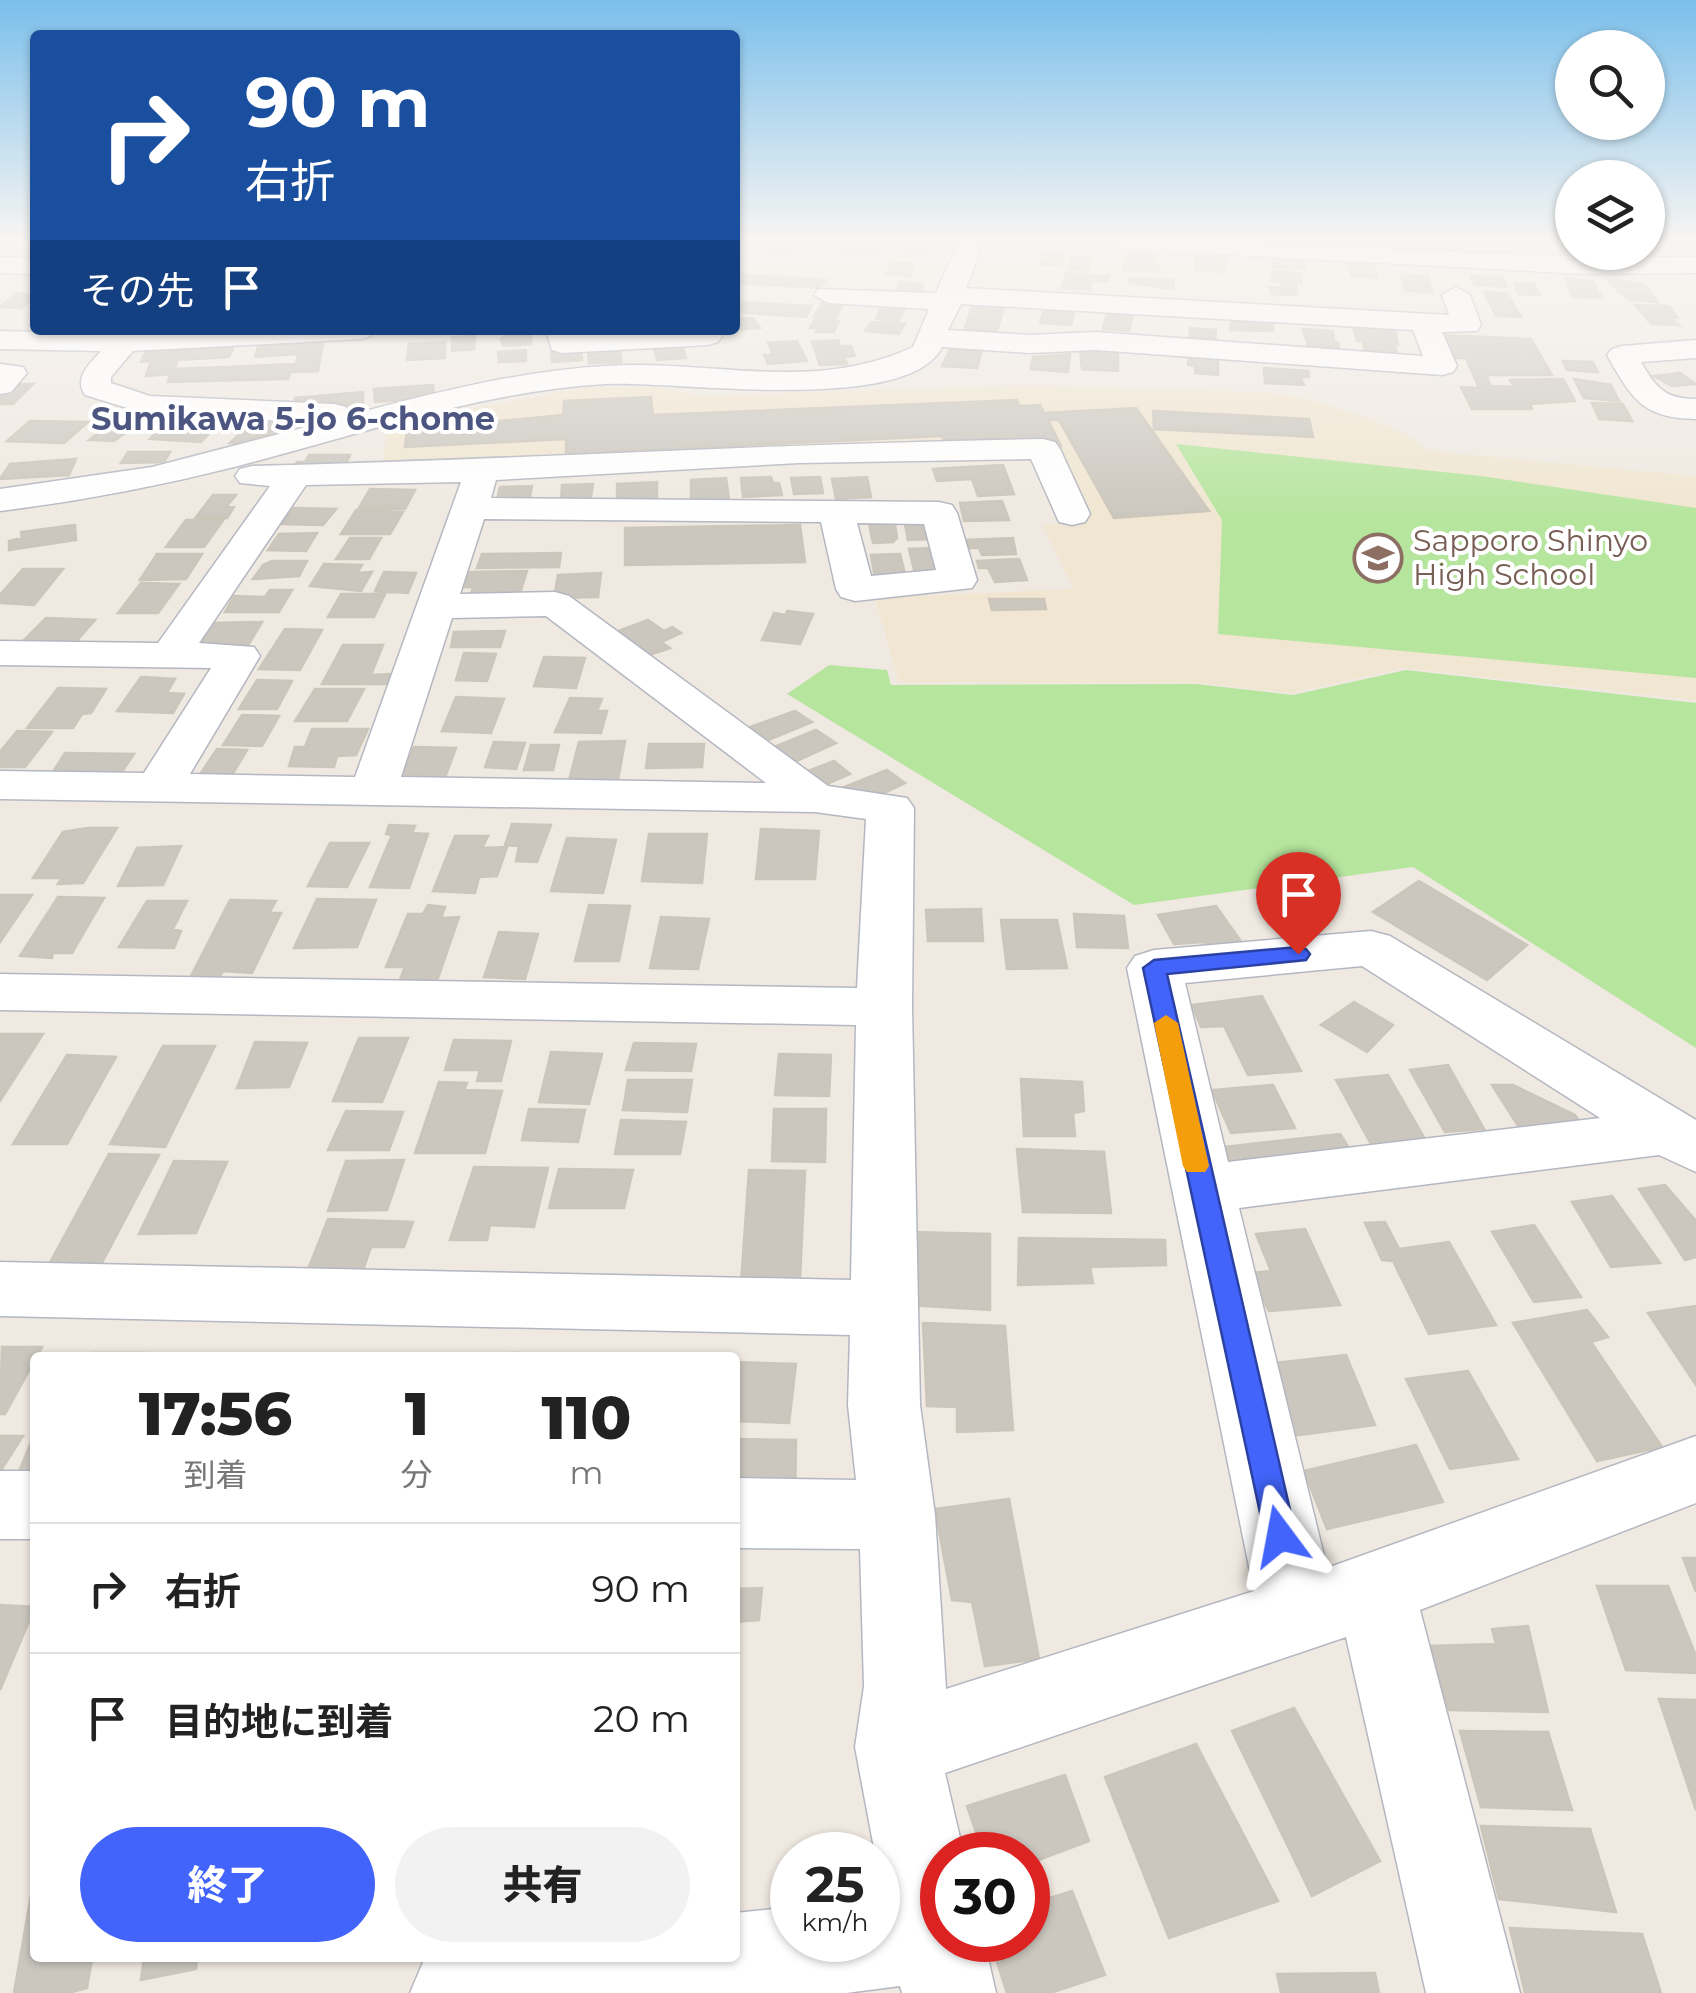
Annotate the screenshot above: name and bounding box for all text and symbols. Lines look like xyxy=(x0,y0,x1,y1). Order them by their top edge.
map controls xyxy=(1555,30,1665,270)
button: search xyxy=(1555,30,1665,140)
text: 90 m xyxy=(245,59,430,145)
icon: right xyxy=(80,70,210,200)
text: 右折 xyxy=(245,153,335,208)
button: layers xyxy=(1555,160,1665,270)
icon: arrive xyxy=(214,260,269,315)
text: その先 xyxy=(80,267,194,314)
district label: Sumikawa 5-jo 6-chome xyxy=(91,399,495,438)
place label: Sapporo Shinyo High School xyxy=(1413,522,1648,593)
school or university icon: Sapporo Shinyo High School xyxy=(1352,532,1404,584)
pin xyxy=(1256,852,1341,955)
icon: arrive xyxy=(1271,867,1326,922)
text: 17:56 xyxy=(139,1377,292,1450)
text: 1 xyxy=(405,1377,429,1450)
text: 110 xyxy=(542,1381,631,1454)
text: m xyxy=(569,1453,603,1492)
text: 到着 xyxy=(183,1455,247,1494)
text: 分 xyxy=(401,1455,433,1494)
position arrow xyxy=(1228,1484,1332,1588)
icon: right xyxy=(80,1561,135,1616)
text: 90 m xyxy=(591,1565,690,1612)
text: 右折 xyxy=(165,1568,241,1615)
icon: arrive xyxy=(80,1691,135,1746)
text: 20 m xyxy=(593,1695,690,1742)
text: 目的地に到着 xyxy=(165,1698,393,1745)
button: 終了 xyxy=(80,1827,375,1942)
button: 共有 xyxy=(395,1827,690,1942)
speed limit sign: 30 xyxy=(920,1832,1050,1962)
text: 25 xyxy=(805,1854,865,1915)
text: km/h xyxy=(802,1907,868,1937)

